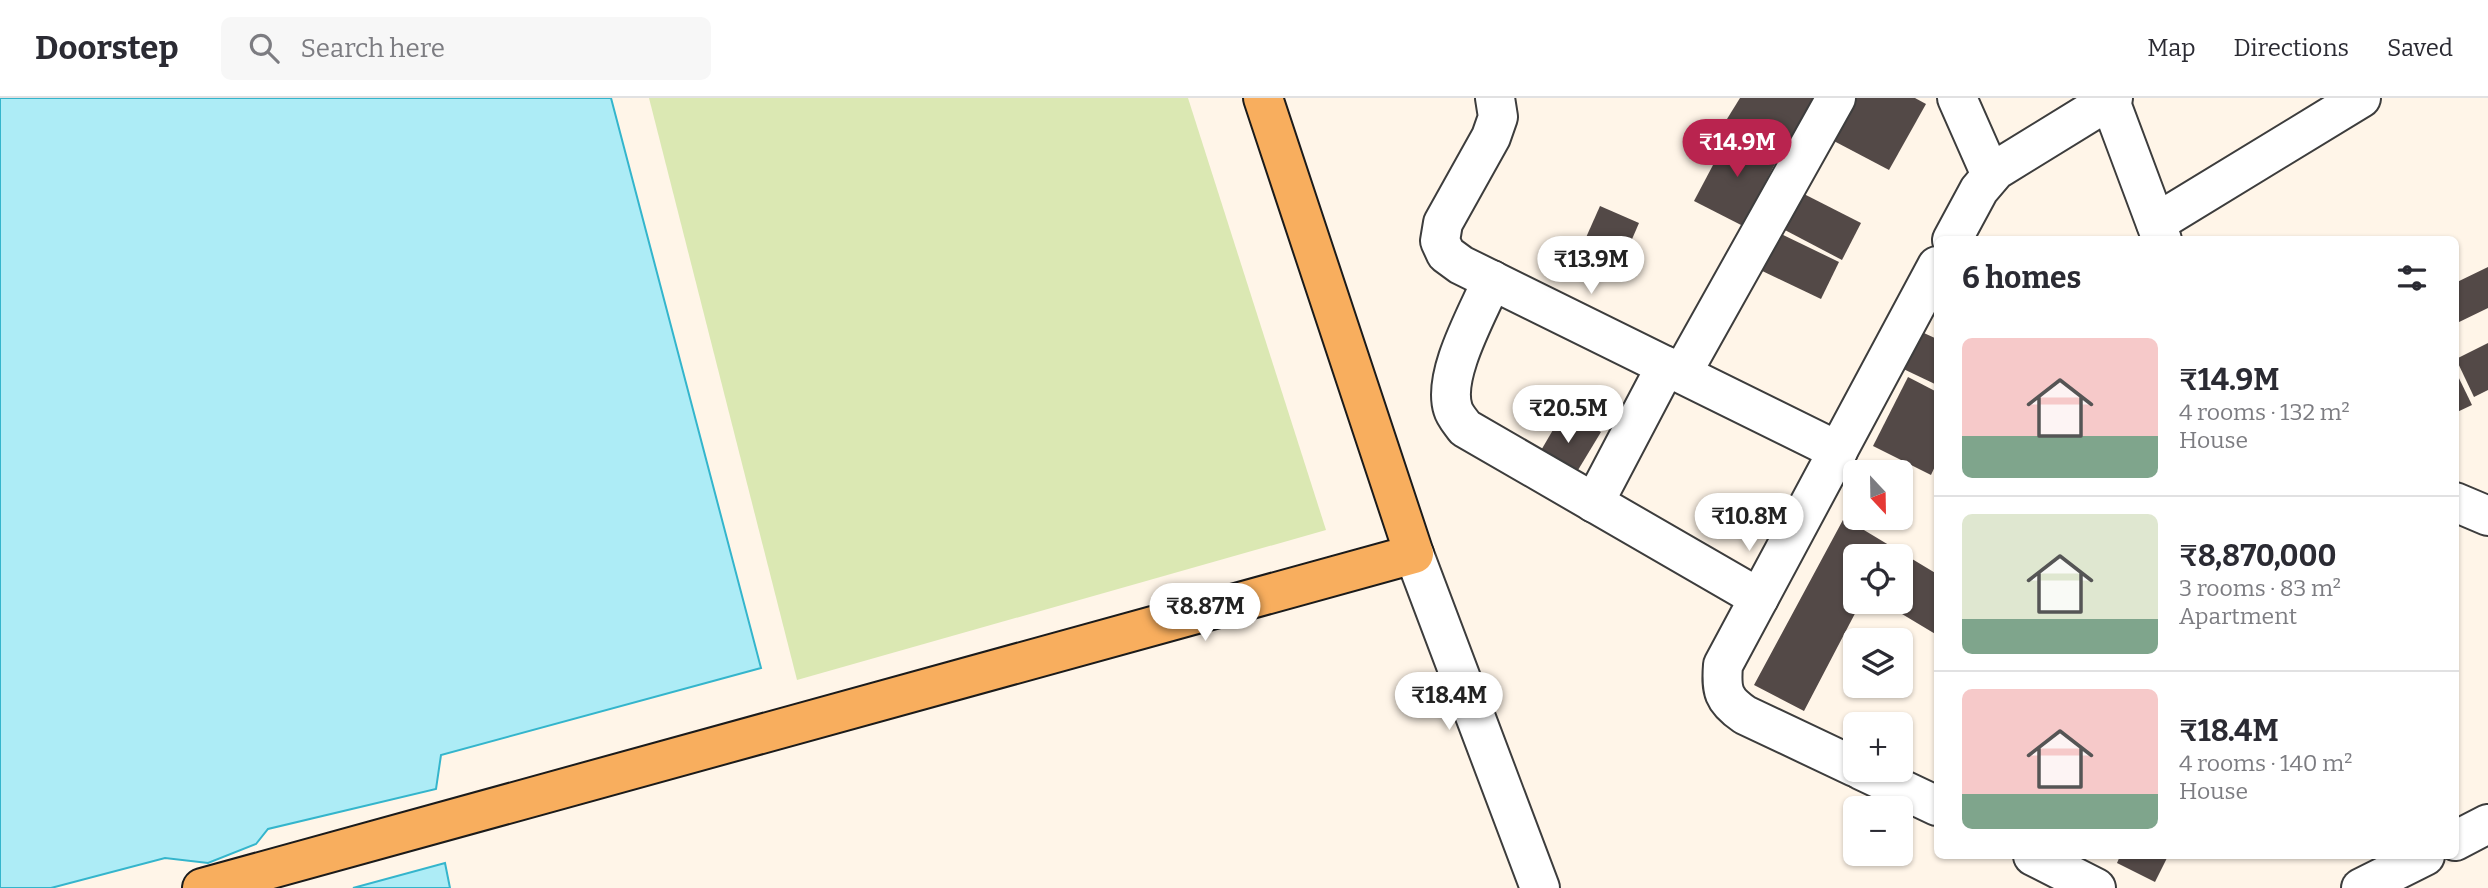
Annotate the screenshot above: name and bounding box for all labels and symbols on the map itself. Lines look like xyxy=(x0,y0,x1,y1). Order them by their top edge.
pin: ₹14.9M xyxy=(1680,120,1794,179)
pin: ₹13.9M xyxy=(1534,236,1648,296)
pin: ₹20.5M xyxy=(1511,386,1625,445)
north arrow xyxy=(1843,460,1913,530)
pin: ₹10.8M xyxy=(1692,494,1806,553)
pin: ₹8.87M xyxy=(1148,584,1262,643)
pin: ₹18.4M xyxy=(1392,672,1506,732)

